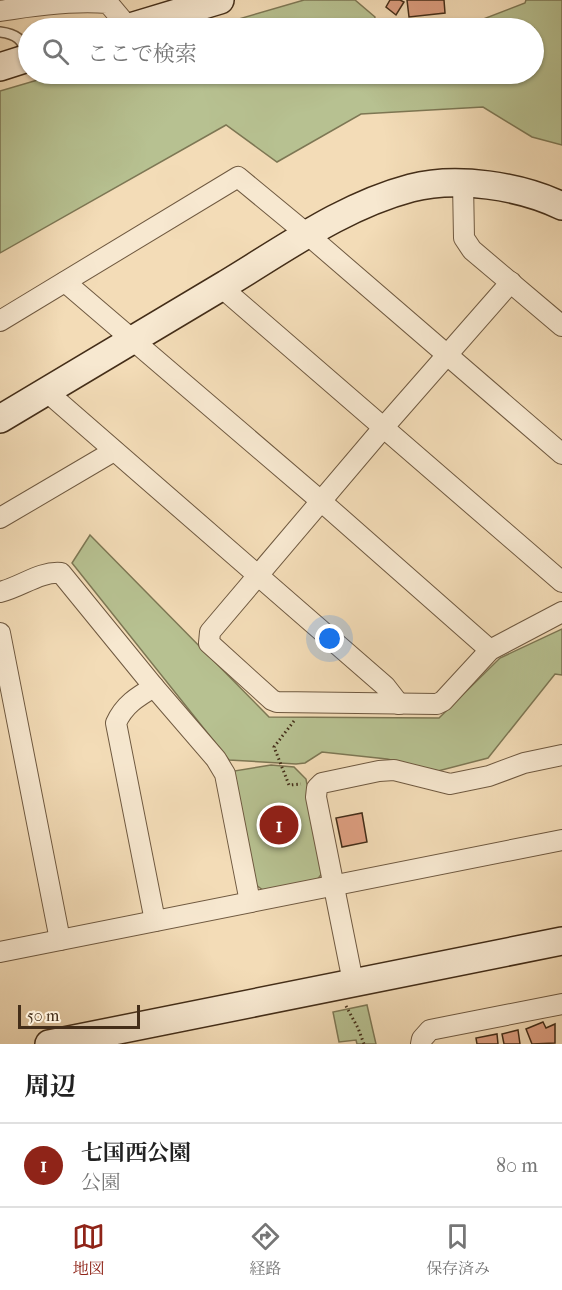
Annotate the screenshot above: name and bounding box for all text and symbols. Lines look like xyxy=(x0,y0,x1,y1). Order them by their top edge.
search box xyxy=(18,18,544,84)
icon: search xyxy=(39,35,72,68)
text: ここで検索 xyxy=(87,41,197,67)
your location xyxy=(315,624,344,653)
pin: 1 xyxy=(260,802,298,848)
scale bar xyxy=(18,1002,140,1030)
text: 50 m xyxy=(27,1006,59,1025)
text: 周辺 xyxy=(24,1071,76,1102)
text: 七国西公園 xyxy=(81,1140,191,1166)
text: 1 xyxy=(40,1154,47,1177)
text: 80 m xyxy=(496,1154,538,1177)
text: 公園 xyxy=(81,1171,121,1194)
tab: 地図 xyxy=(72,1220,105,1279)
tab: 経路 xyxy=(249,1220,282,1279)
tab: 保存済み xyxy=(426,1220,490,1279)

